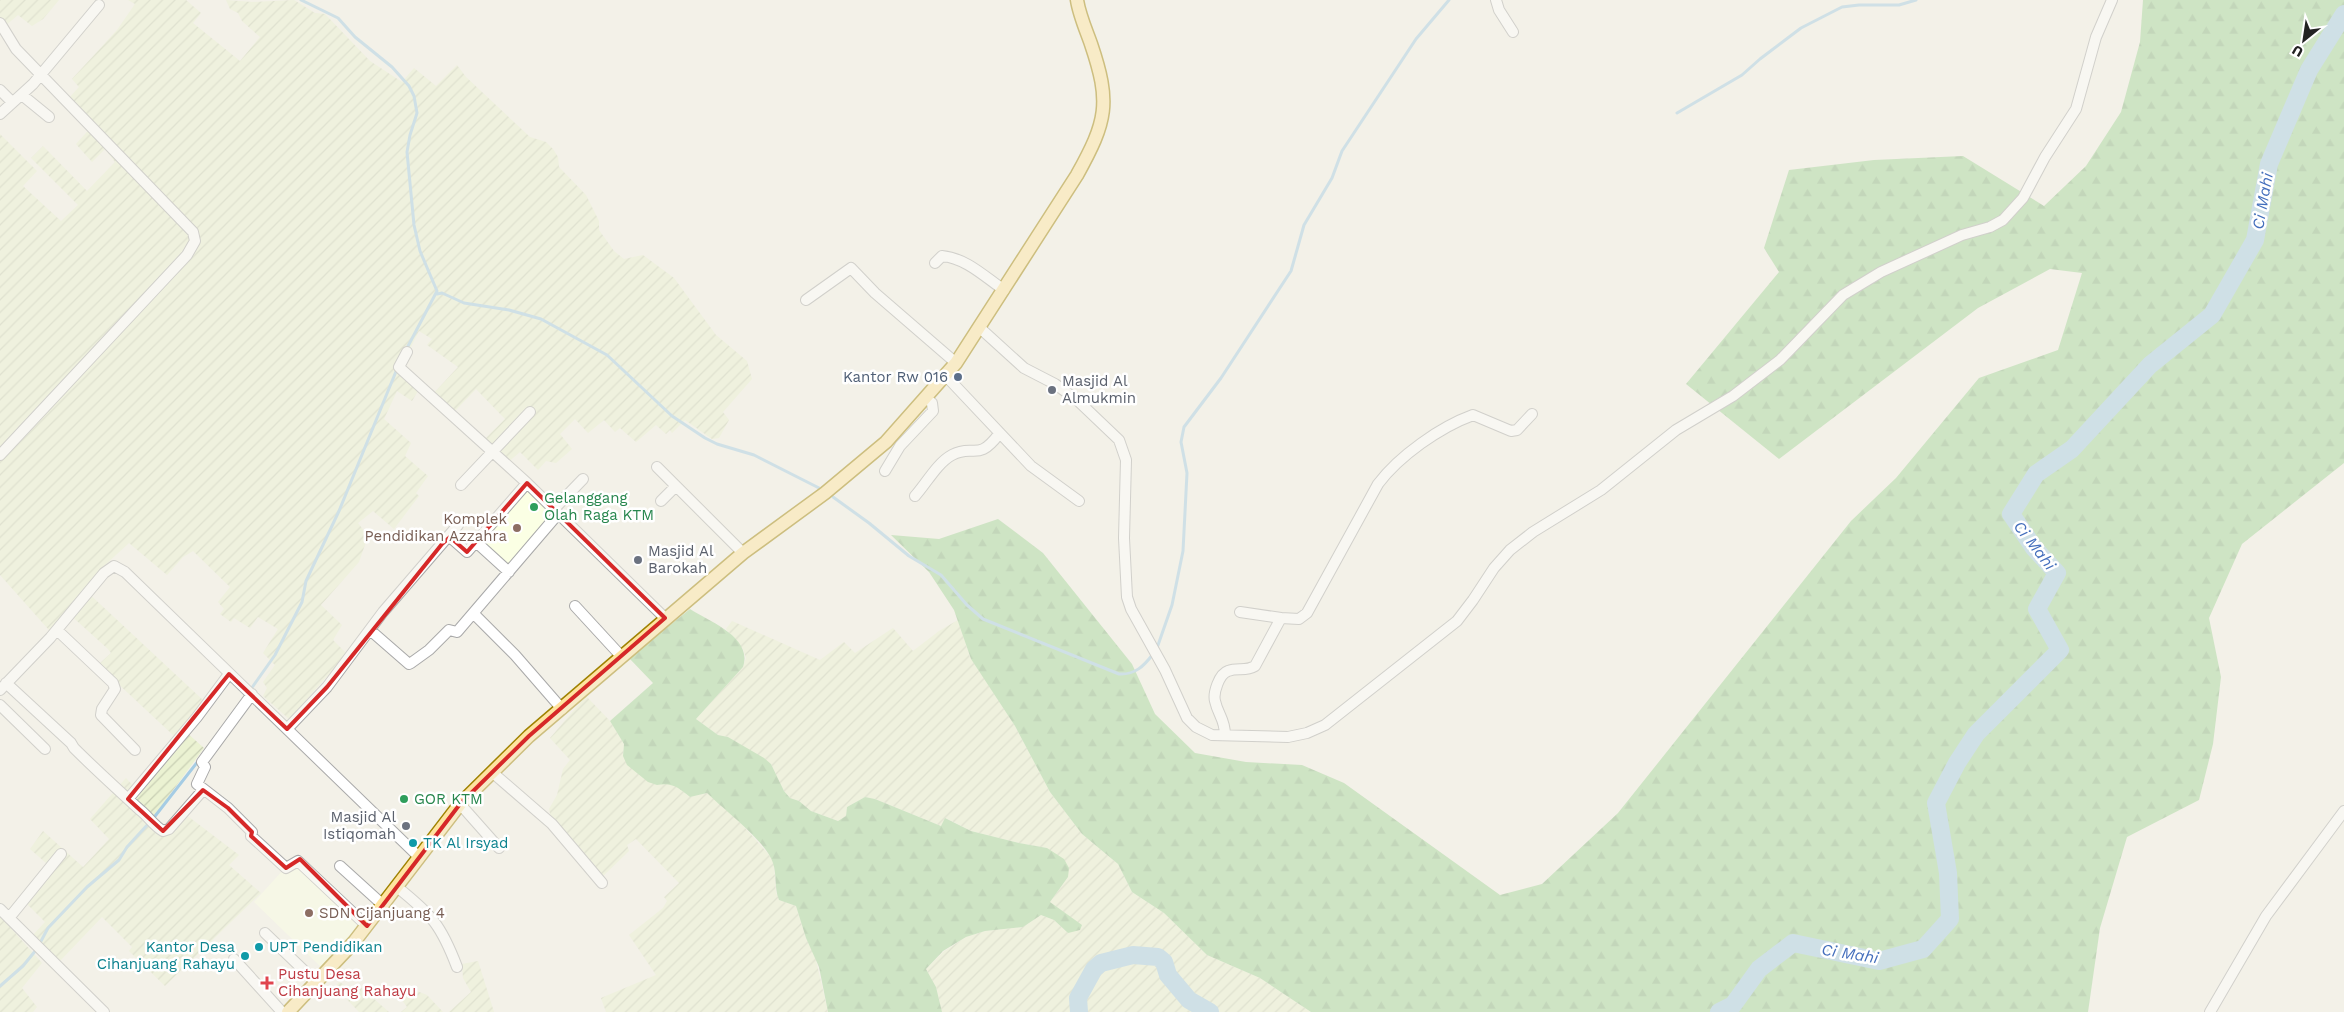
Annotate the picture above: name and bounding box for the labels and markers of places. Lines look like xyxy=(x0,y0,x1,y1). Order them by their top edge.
place label: Kantor Rw 016 xyxy=(843,368,948,386)
marker: Kantor Rw 016 xyxy=(952,371,964,383)
place label: Masjid Al Almukmin xyxy=(1062,372,1136,407)
marker: Masjid Al Almukmin xyxy=(1046,384,1058,396)
place label: Gelanggang Olah Raga KTM xyxy=(544,489,654,524)
marker: Gelanggang Olah Raga KTM xyxy=(528,501,540,513)
place label: Komplek Pendidikan Azzahra xyxy=(365,510,507,545)
marker: Komplek Pendidikan Azzahra xyxy=(511,522,523,534)
place label: Masjid Al Barokah xyxy=(648,542,714,577)
marker: Masjid Al Barokah xyxy=(632,554,644,566)
place label: GOR KTM xyxy=(414,790,483,808)
marker: GOR KTM xyxy=(398,793,410,805)
place label: Masjid Al Istiqomah xyxy=(323,808,396,843)
marker: Masjid Al Istiqomah xyxy=(400,820,412,832)
place label: TK Al Irsyad xyxy=(423,834,508,852)
marker: TK Al Irsyad xyxy=(407,837,419,849)
place label: SDN Cijanjuang 4 xyxy=(319,904,445,922)
marker: SDN Cijanjuang 4 xyxy=(303,907,315,919)
place label: Kantor Desa Cihanjuang Rahayu xyxy=(97,938,236,973)
place label: UPT Pendidikan xyxy=(269,938,382,956)
marker: UPT Pendidikan xyxy=(253,941,265,953)
marker: Kantor Desa Cihanjuang Rahayu xyxy=(239,950,251,962)
place label: Pustu Desa Cihanjuang Rahayu xyxy=(278,965,416,1000)
marker: Pustu Desa Cihanjuang Rahayu xyxy=(260,976,274,990)

